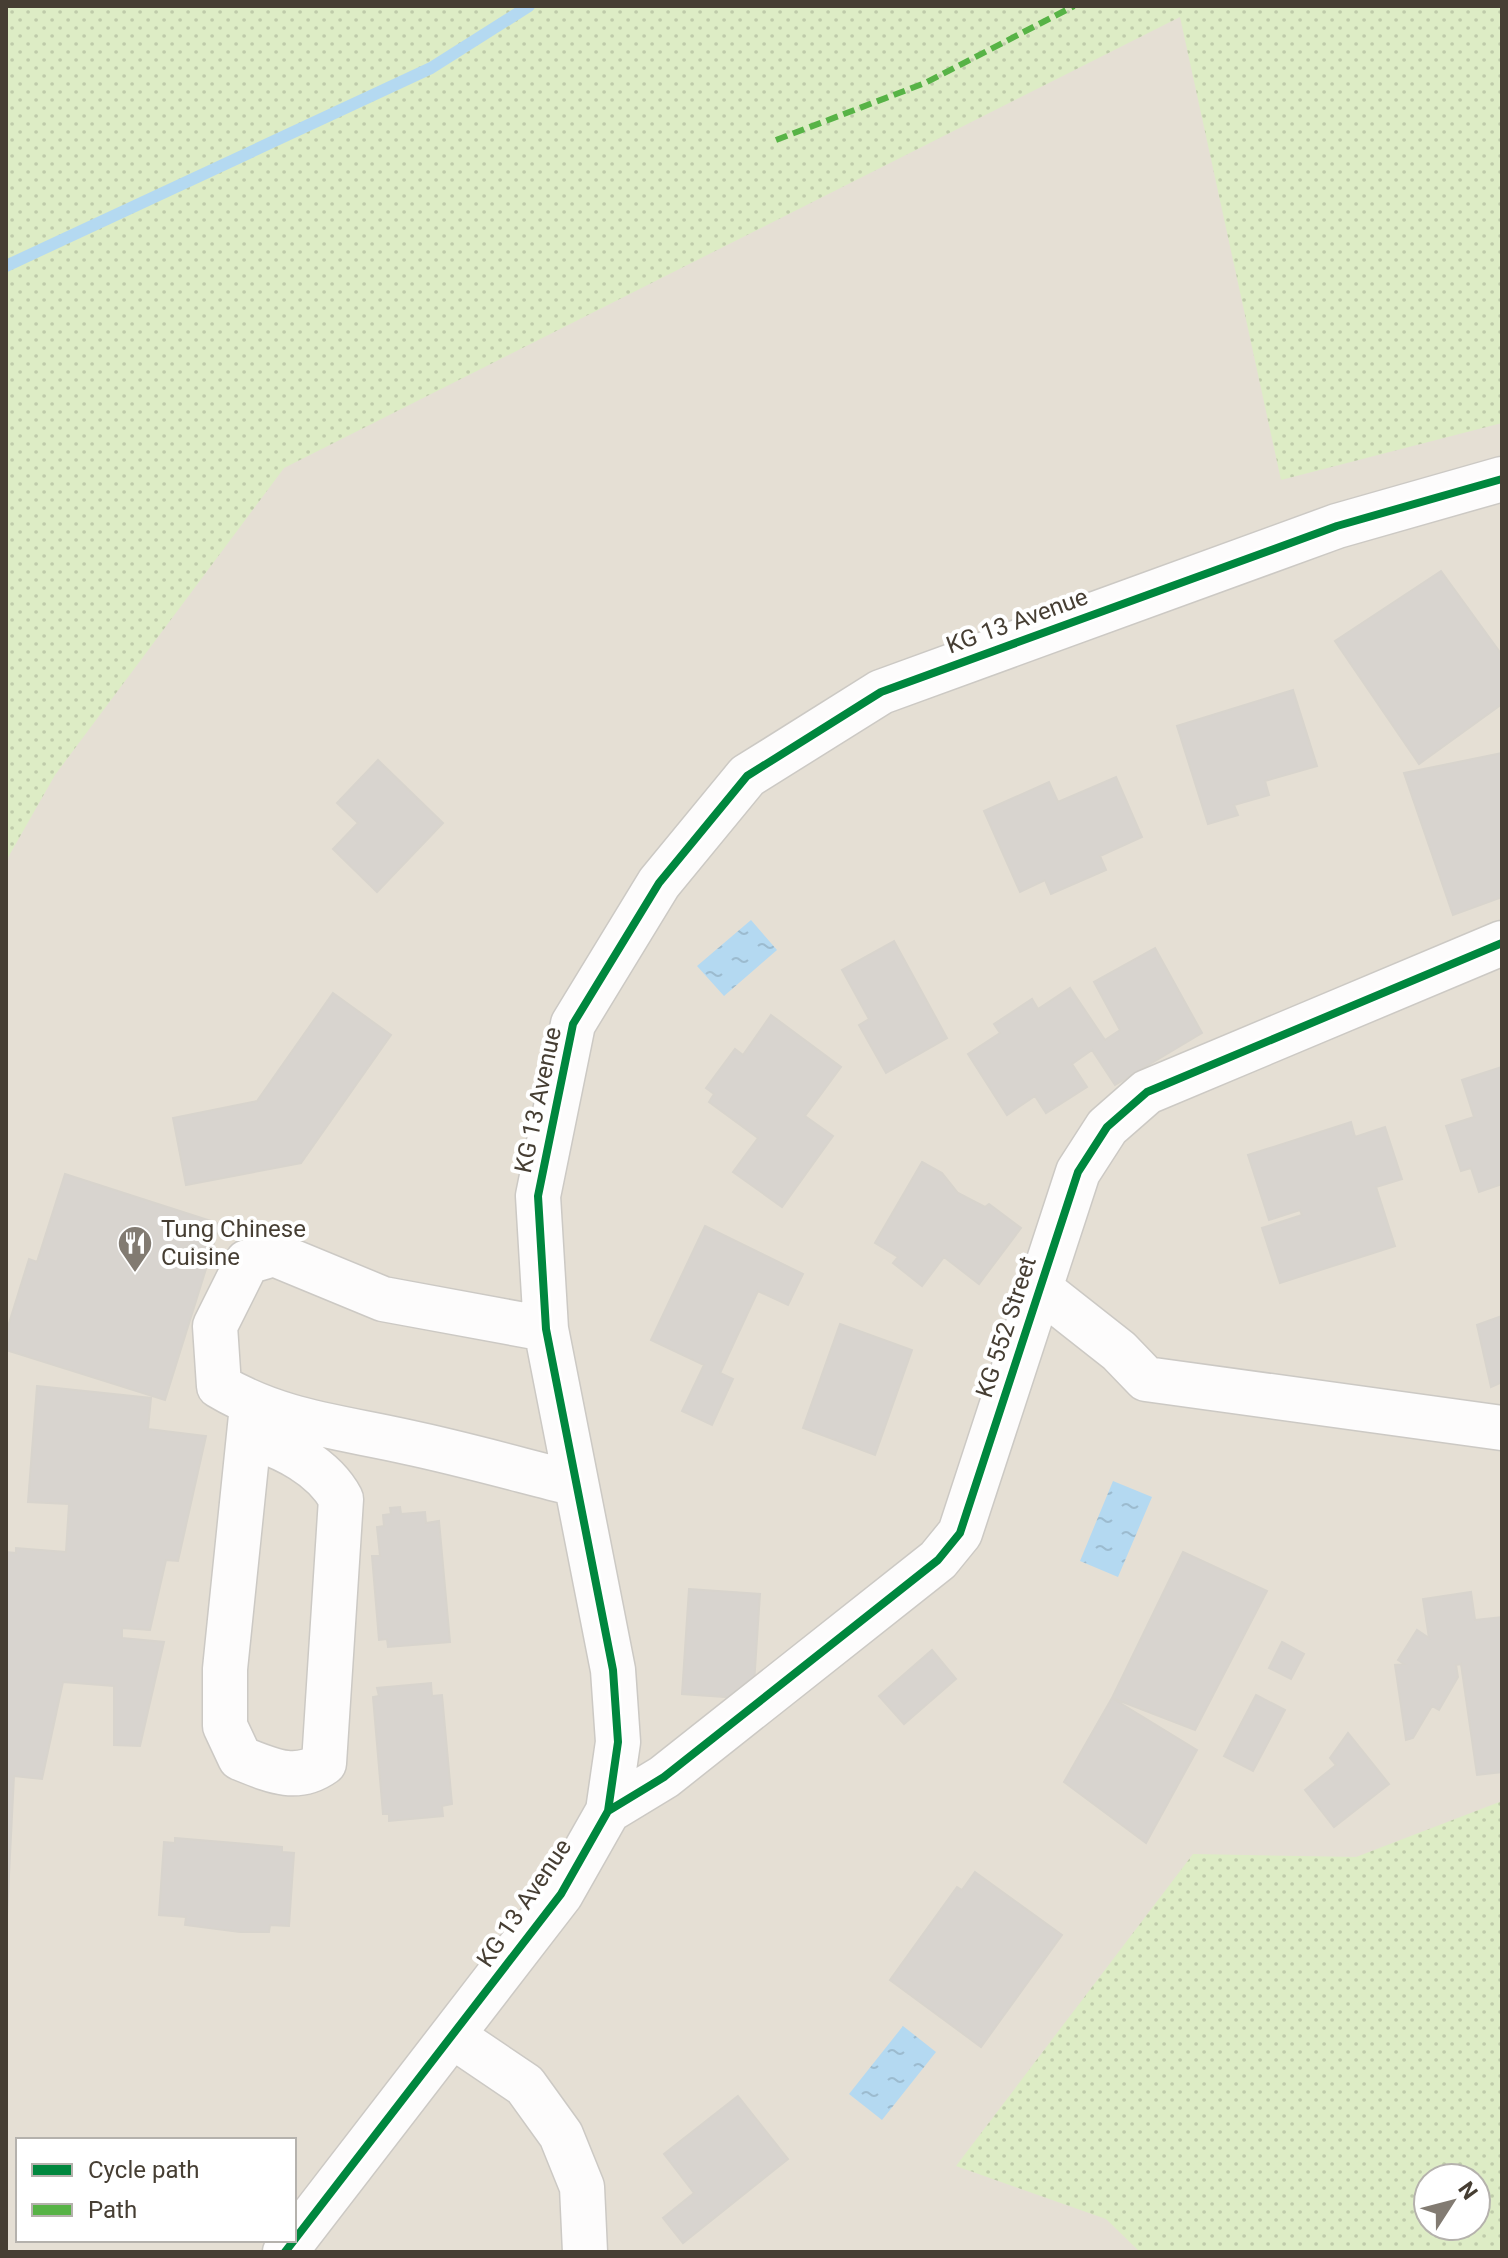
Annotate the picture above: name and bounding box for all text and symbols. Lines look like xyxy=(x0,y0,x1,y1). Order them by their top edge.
street label: KG 13 Avenue xyxy=(942,582,1092,660)
street label: KG 13 Avenue xyxy=(509,1025,567,1175)
place label: Tung Chinese Cuisine xyxy=(161,1215,306,1271)
restaurant icon: Tung Chinese Cuisine xyxy=(116,1224,154,1274)
street label: KG 552 Street xyxy=(970,1253,1042,1401)
street label: KG 13 Avenue xyxy=(471,1834,577,1972)
legend xyxy=(16,2138,296,2242)
text: Cycle path xyxy=(88,2156,200,2184)
north arrow xyxy=(1412,2162,1492,2242)
text: N xyxy=(1453,2177,1482,2204)
text: Path xyxy=(88,2196,137,2224)

